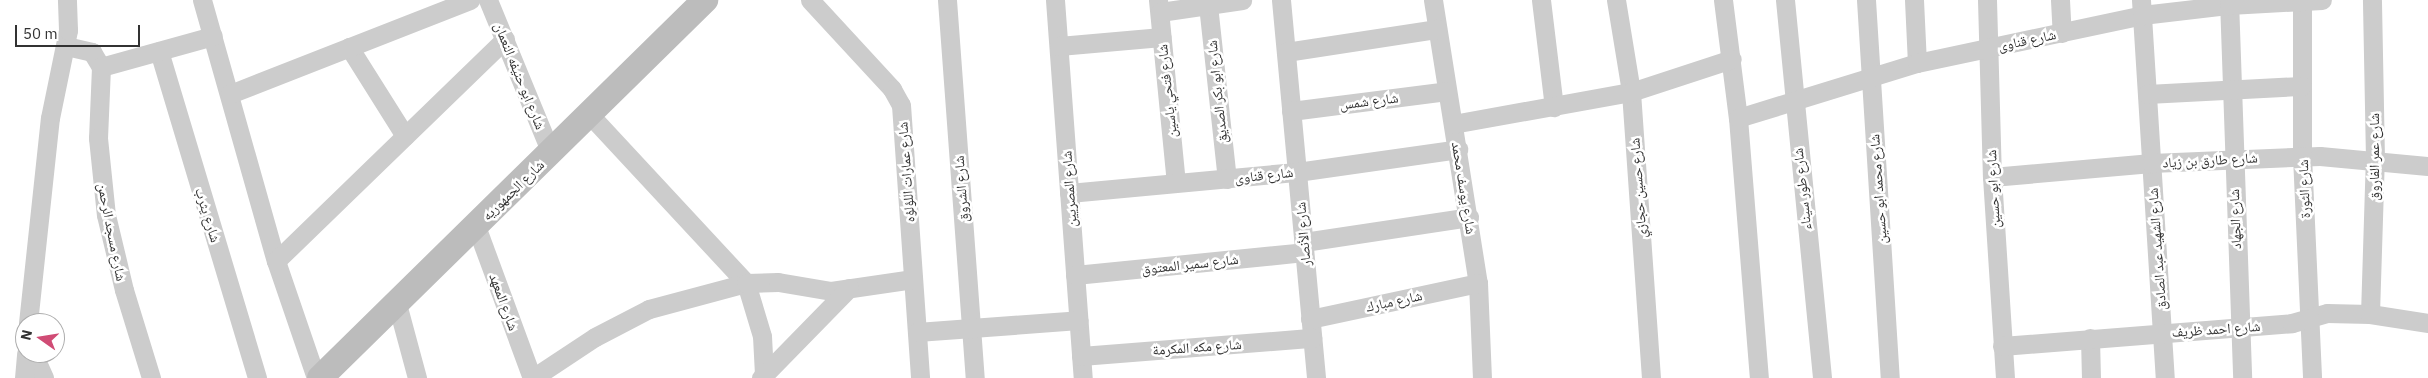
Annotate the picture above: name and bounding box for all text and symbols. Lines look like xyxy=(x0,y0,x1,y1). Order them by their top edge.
scale bar xyxy=(18,15,142,47)
street label: شارع ابو حنيفه النعمان xyxy=(491,20,549,132)
text: 50 m xyxy=(23,24,58,43)
street label: شارع قناوى xyxy=(1997,26,2057,54)
street label: شارع ابو بكر الصديق xyxy=(1203,40,1231,144)
street label: شارع فتحي ياسين xyxy=(1154,43,1180,139)
street label: شارع شمس xyxy=(1339,89,1399,113)
street label: شارع عمر الفاروق xyxy=(2366,113,2382,201)
street label: شارع عمارات اللؤلؤه xyxy=(894,121,918,223)
street label: شارع محمد ابو حسين xyxy=(1866,134,1890,244)
street label: شارع حسين حجازي xyxy=(1626,137,1650,239)
street label: شارع يوسف محمد xyxy=(1448,141,1480,235)
street label: شارع طور سيناء xyxy=(1789,147,1815,231)
street label: شارع ابو حسين xyxy=(1983,149,2003,229)
street label: شارع طارق بن زياد xyxy=(2162,149,2258,171)
street label: شارع المصريين xyxy=(1058,150,1080,228)
street label: شارع الشروق xyxy=(950,155,972,223)
street label: شارع الجمهوريه xyxy=(478,156,548,224)
street label: شارع الثورة xyxy=(2295,159,2313,219)
street label: شارع قناوى xyxy=(1234,164,1294,186)
street label: شارع مسجد الرحمن xyxy=(94,181,130,283)
street label: شارع يثرب xyxy=(192,186,224,244)
street label: شارع الشهيد عبد الصادق xyxy=(2144,187,2170,311)
street label: شارع الجهاد xyxy=(2226,189,2244,249)
street label: شارع الأنصار xyxy=(1292,201,1314,267)
street label: شارع سمير المعتوق xyxy=(1141,251,1239,277)
street label: شارع المعهد xyxy=(486,271,522,333)
street label: شارع مبارك xyxy=(1364,287,1424,315)
north arrow xyxy=(15,313,65,363)
street label: شارع احمد ظريف xyxy=(2171,318,2261,340)
text: N xyxy=(16,328,36,342)
street label: شارع مكه المكرمة xyxy=(1152,336,1242,358)

